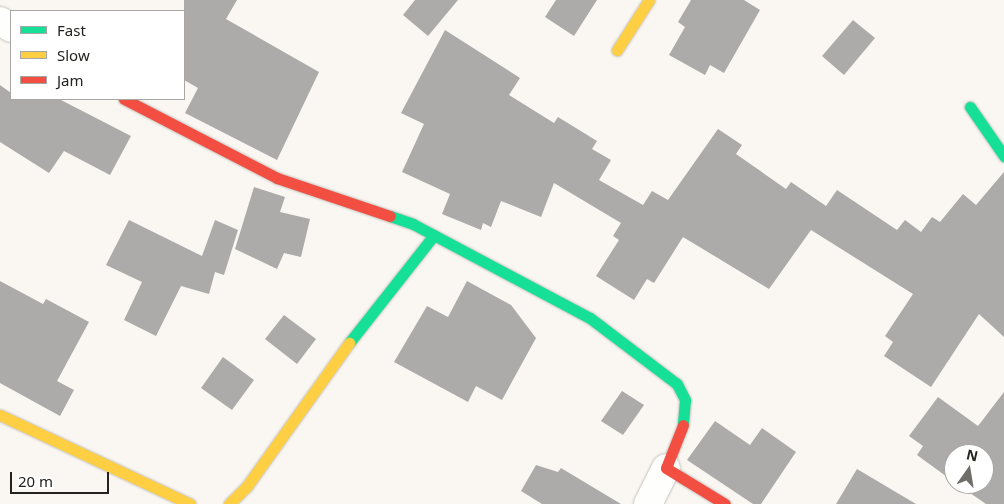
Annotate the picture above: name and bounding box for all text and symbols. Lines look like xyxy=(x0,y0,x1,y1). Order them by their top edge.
legend xyxy=(10,10,185,100)
text: Fast xyxy=(57,20,86,40)
text: Slow xyxy=(57,45,90,65)
text: Jam xyxy=(57,70,84,90)
north arrow xyxy=(944,444,994,494)
text: N xyxy=(965,444,980,465)
scale bar xyxy=(12,462,111,494)
text: 20 m xyxy=(18,471,53,491)

